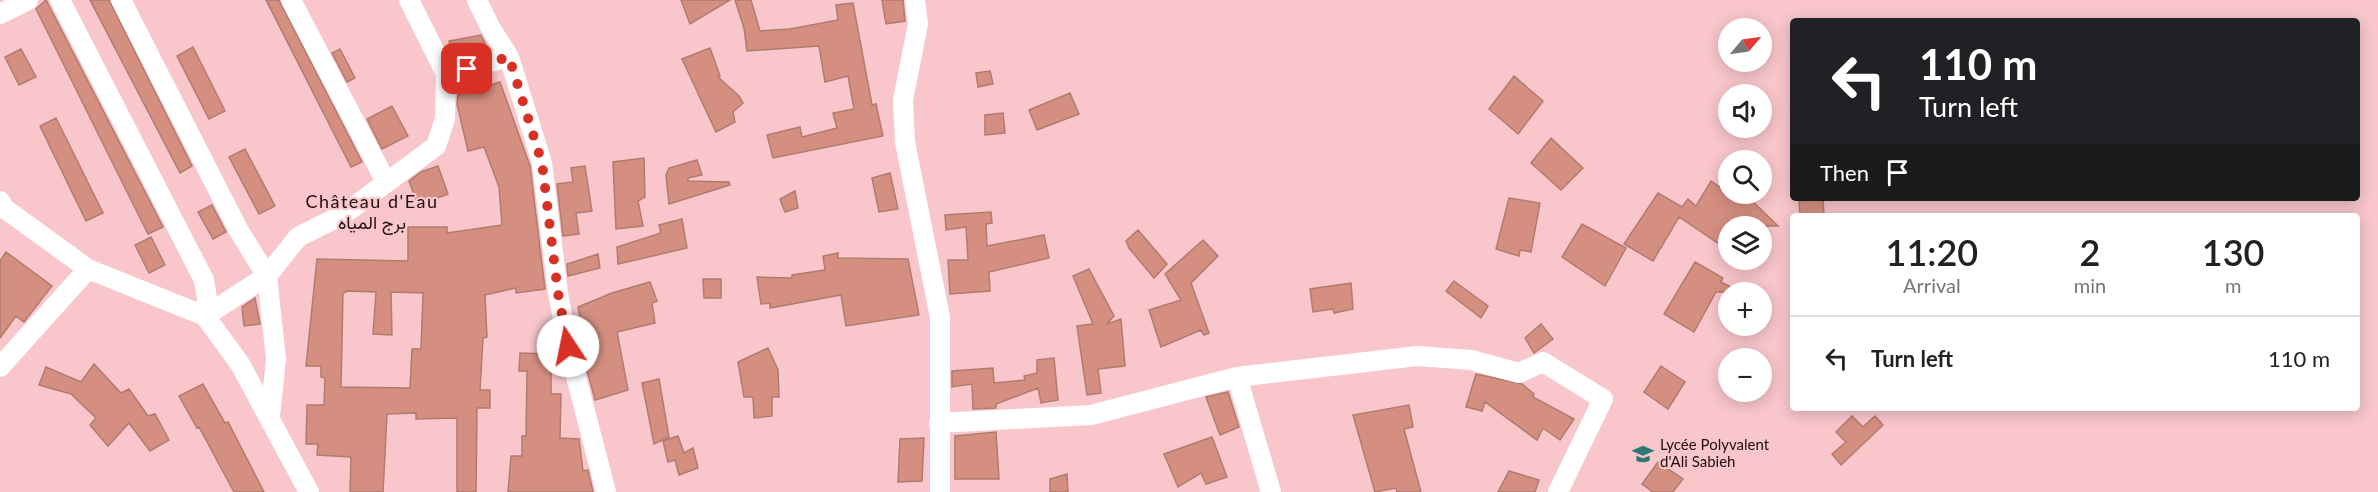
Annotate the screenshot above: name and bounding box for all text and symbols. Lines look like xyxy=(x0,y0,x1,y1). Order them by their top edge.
north arrow xyxy=(1718,18,1772,72)
map controls xyxy=(1718,18,1772,402)
text: 110 m xyxy=(1919,39,2037,89)
icon: left xyxy=(1820,42,1898,120)
pin xyxy=(441,43,492,94)
icon: arrive xyxy=(450,52,483,85)
button: sound xyxy=(1718,84,1772,138)
text: Turn left xyxy=(1919,90,2018,123)
button: search xyxy=(1718,150,1772,204)
icon: arrive xyxy=(1881,156,1914,189)
text: Then xyxy=(1820,159,1869,186)
district label: Château d'Eau برج المياه xyxy=(306,190,438,235)
button: layers xyxy=(1718,216,1772,270)
text: 11:20 xyxy=(1886,230,1978,274)
text: 2 xyxy=(2080,230,2100,274)
text: 130 xyxy=(2202,230,2264,274)
text: Arrival xyxy=(1903,273,1961,297)
text: min xyxy=(2074,273,2106,297)
text: m xyxy=(2225,273,2241,297)
button: + xyxy=(1718,282,1772,336)
position arrow xyxy=(536,314,600,378)
icon: left xyxy=(1820,342,1853,375)
text: Turn left xyxy=(1871,345,1953,372)
text: 110 m xyxy=(2268,345,2330,372)
button: − xyxy=(1718,348,1772,402)
place label: Lycée Polyvalent d'Ali Sabieh xyxy=(1660,435,1770,470)
school or university icon: Lycée Polyvalent d'Ali Sabieh xyxy=(1631,442,1655,466)

